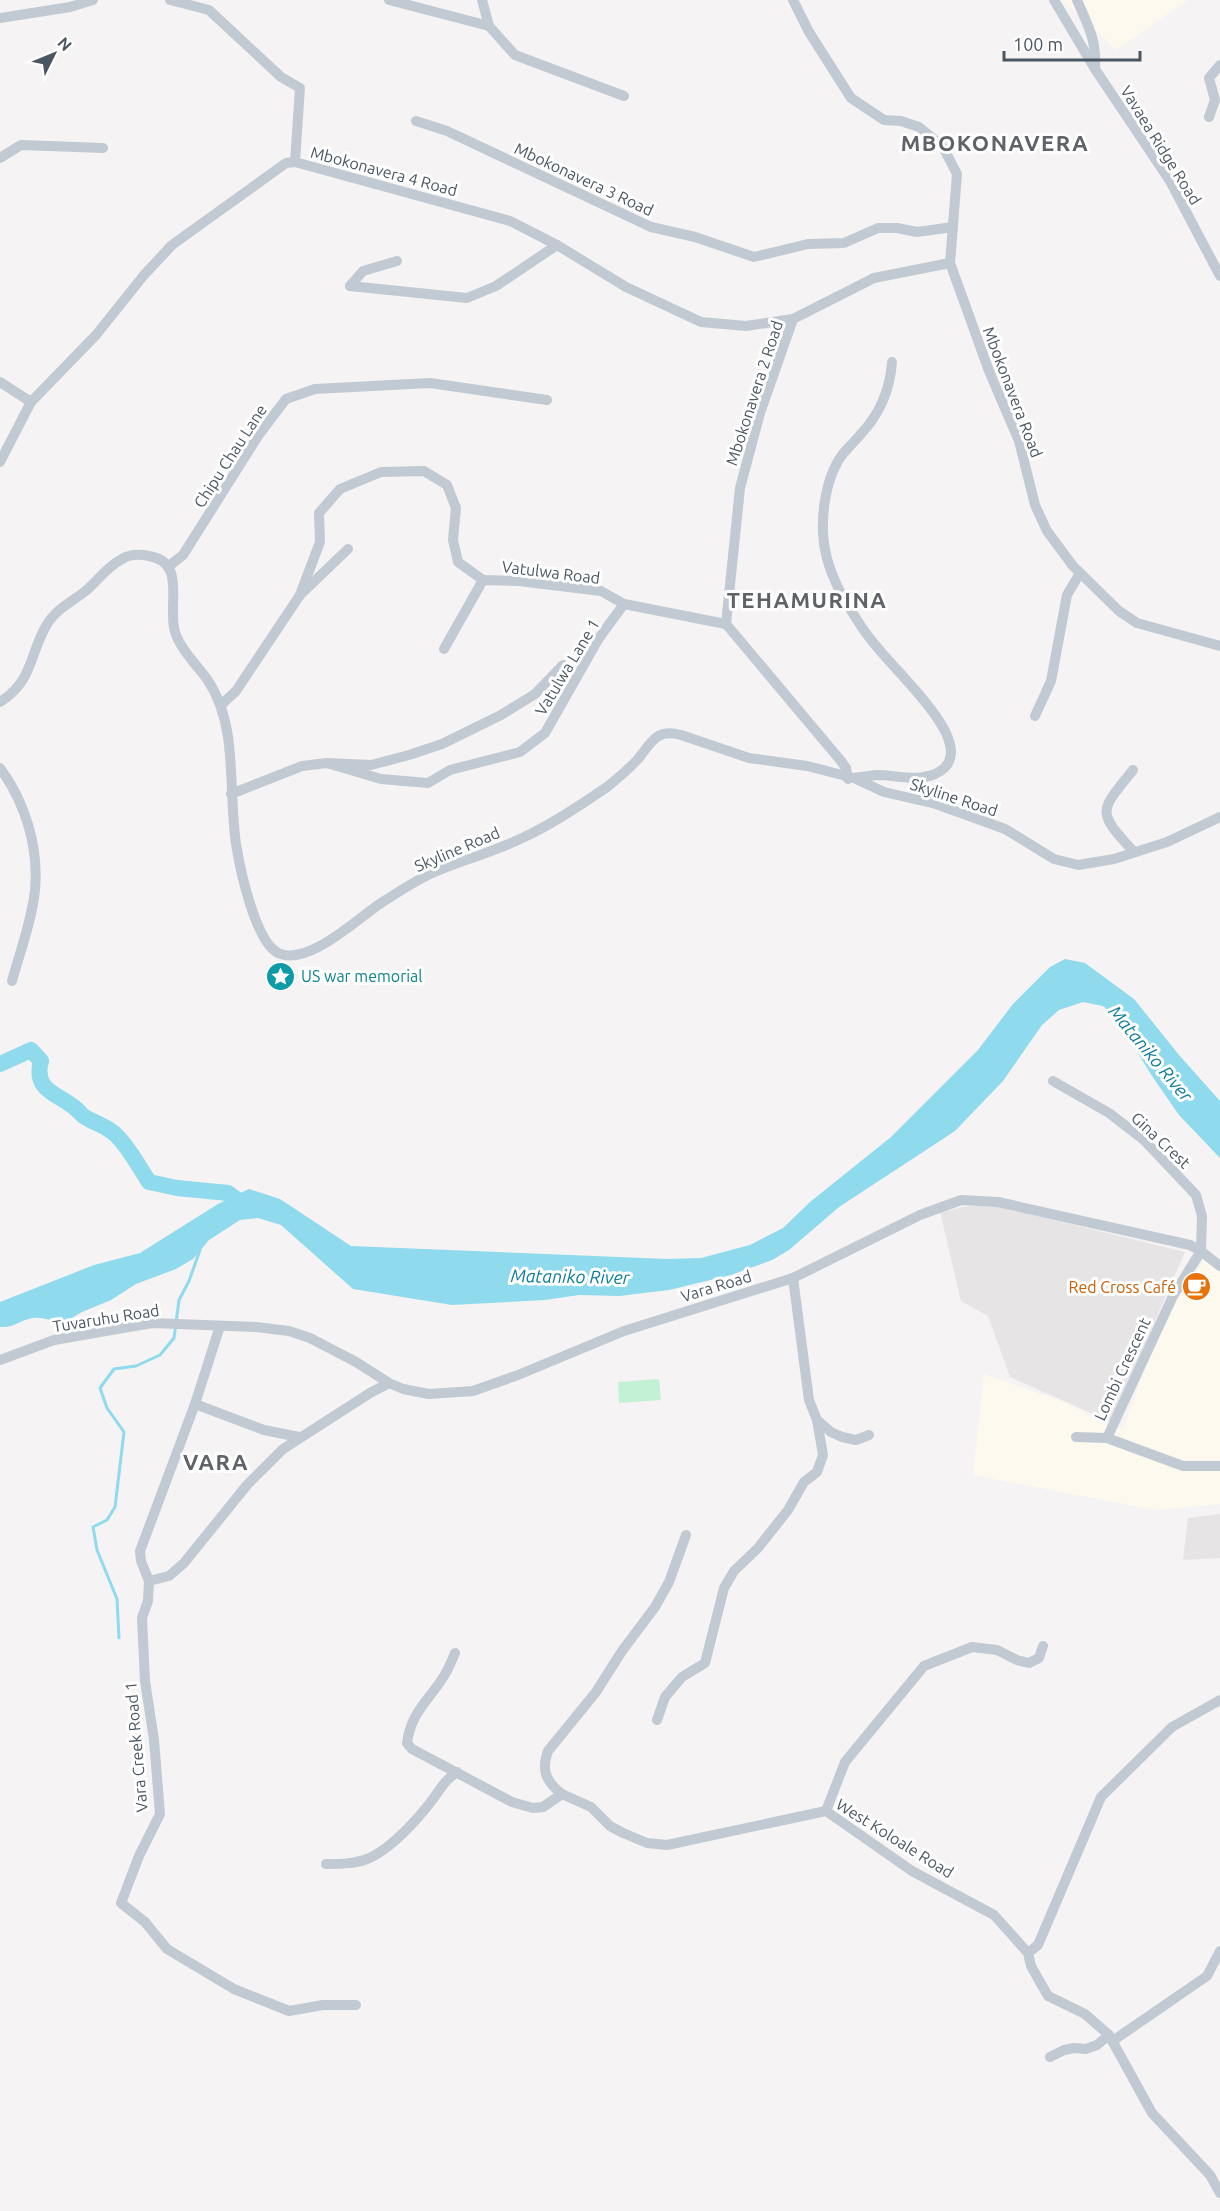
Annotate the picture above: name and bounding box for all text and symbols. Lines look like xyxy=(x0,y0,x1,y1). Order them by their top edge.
north arrow xyxy=(24,24,84,84)
scale bar xyxy=(1004,24,1140,62)
text: N xyxy=(54,33,76,54)
text: 100 m xyxy=(1013,34,1063,54)
street label: Vavaea Ridge Road xyxy=(1117,82,1205,208)
district label: MBOKONAVERA xyxy=(901,130,1089,155)
street label: Mbokonavera 3 Road xyxy=(512,139,656,219)
street label: Mbokonavera 4 Road xyxy=(309,143,459,199)
street label: Mbokonavera 2 Road xyxy=(722,318,786,468)
street label: Mbokonavera Road xyxy=(980,324,1046,460)
street label: Chipu Chau Lane xyxy=(190,401,270,511)
street label: Vatulwa Road xyxy=(501,557,601,587)
district label: TEHAMURINA xyxy=(727,587,887,612)
street label: Vatulwa Lane 1 xyxy=(531,616,603,718)
street label: Skyline Road xyxy=(908,774,1000,820)
street label: Skyline Road xyxy=(412,823,502,875)
place icon: US war memorial xyxy=(264,960,296,992)
place label: US war memorial xyxy=(301,967,423,985)
water label: Mataniko River xyxy=(1105,1001,1198,1106)
street label: Gina Crest xyxy=(1128,1108,1195,1172)
water label: Mataniko River xyxy=(510,1265,631,1287)
street label: Vara Road xyxy=(678,1267,754,1305)
cafe icon: Red Cross Café xyxy=(1181,1271,1213,1303)
place label: Red Cross Café xyxy=(1068,1278,1176,1296)
street label: Tuvaruhu Road xyxy=(51,1301,161,1335)
street label: Lombi Crescent xyxy=(1090,1314,1154,1423)
district label: VARA xyxy=(183,1449,249,1474)
street label: Vara Creek Road 1 xyxy=(121,1681,151,1813)
street label: West Koloale Road xyxy=(833,1795,957,1881)

